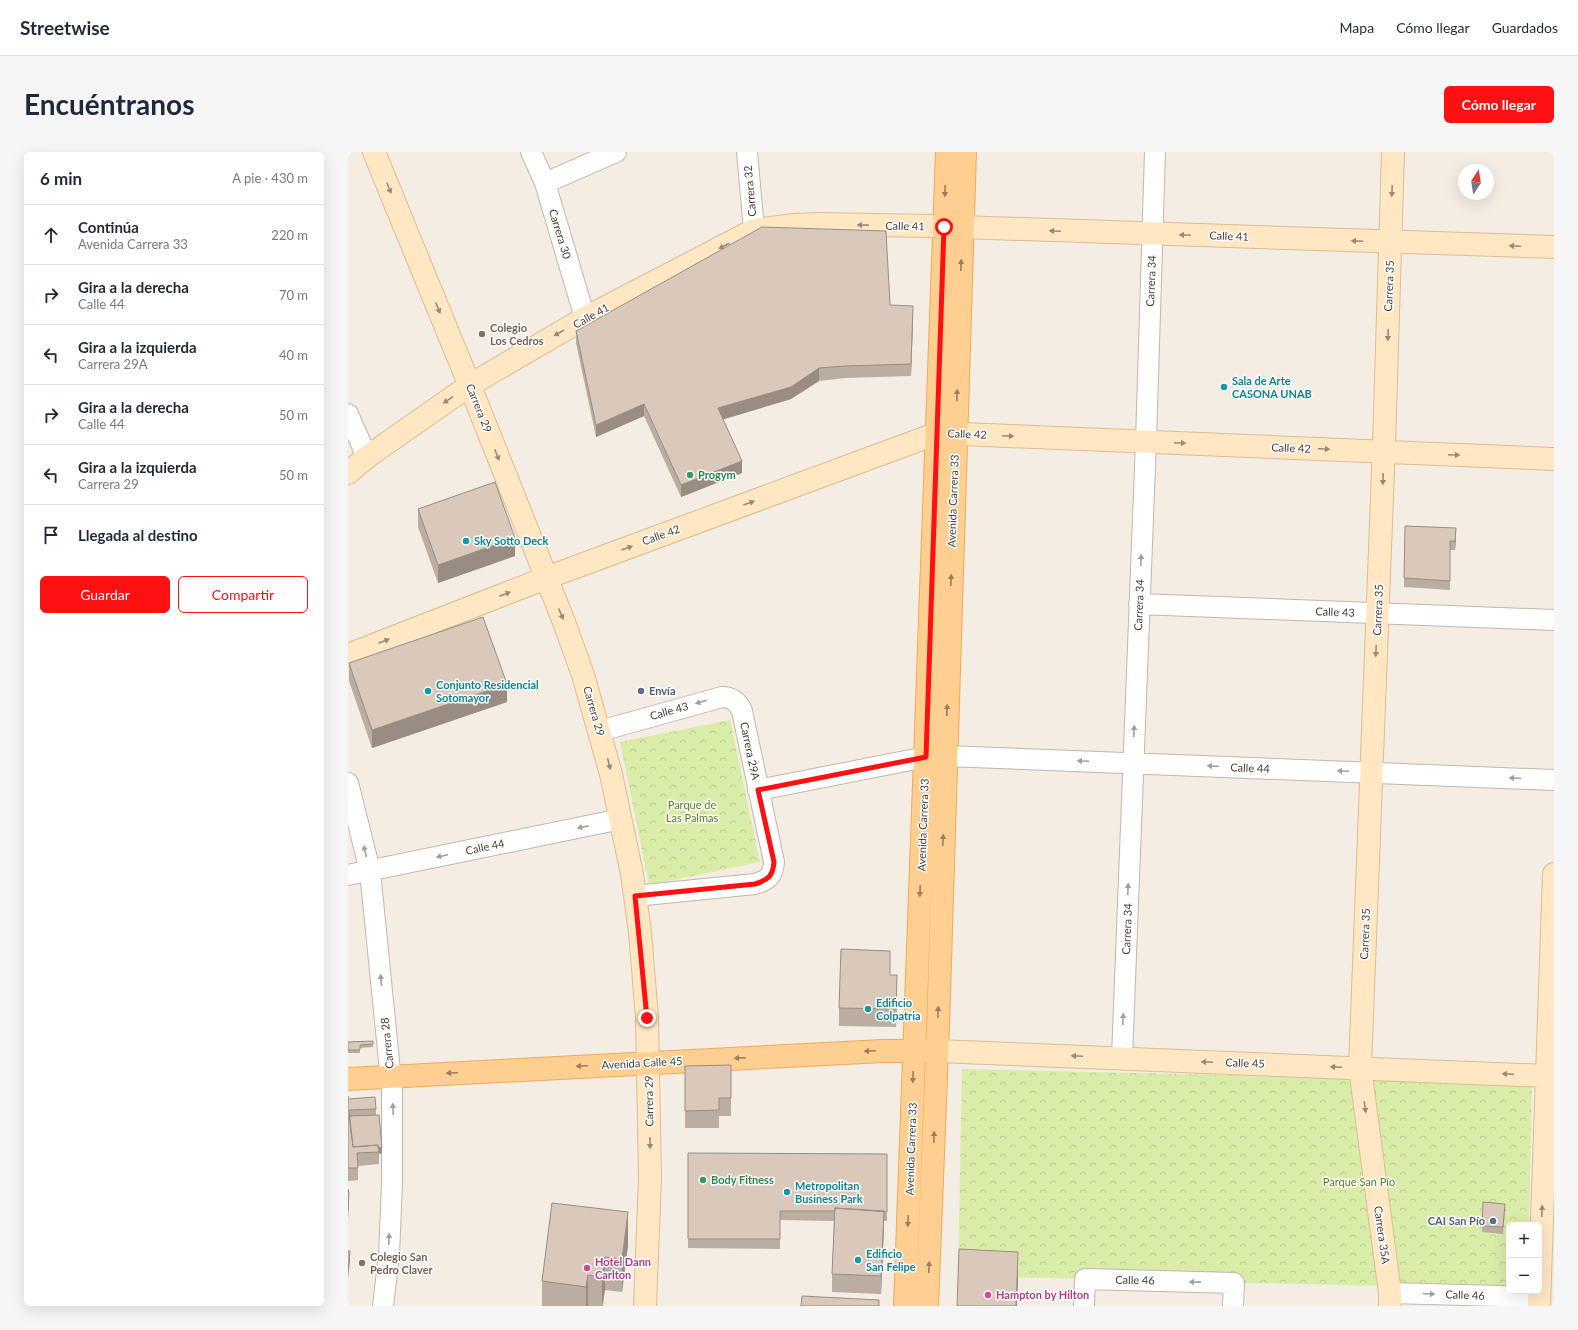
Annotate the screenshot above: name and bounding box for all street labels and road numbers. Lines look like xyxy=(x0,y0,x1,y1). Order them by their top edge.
street label: Carrera 32 xyxy=(741,165,758,217)
street label: Carrera 30 xyxy=(547,207,574,261)
street label: Calle 41 xyxy=(885,219,925,232)
street label: Calle 41 xyxy=(1209,228,1249,243)
street label: Carrera 34 xyxy=(1143,254,1158,307)
street label: Carrera 35 xyxy=(1381,260,1396,312)
street label: Calle 41 xyxy=(570,300,611,331)
street label: Carrera 29 xyxy=(464,382,495,434)
street label: Calle 42 xyxy=(947,426,987,441)
street label: Calle 42 xyxy=(1271,440,1311,455)
street label: Avenida Carrera 33 xyxy=(944,454,961,548)
street label: Calle 42 xyxy=(640,522,682,547)
street label: Carrera 34 xyxy=(1131,578,1146,631)
street label: Carrera 35 xyxy=(1370,584,1385,636)
street label: Calle 43 xyxy=(1315,604,1355,619)
street label: Carrera 29 xyxy=(581,684,608,737)
street label: Calle 43 xyxy=(648,699,690,722)
street label: Carrera 29A xyxy=(738,721,763,782)
street label: Calle 44 xyxy=(1230,760,1271,775)
street label: Avenida Carrera 33 xyxy=(914,778,931,872)
street label: Calle 44 xyxy=(464,836,506,857)
street label: Carrera 34 xyxy=(1119,902,1134,955)
street label: Carrera 35 xyxy=(1357,908,1372,960)
street label: Carrera 28 xyxy=(377,1017,396,1069)
street label: Avenida Calle 45 xyxy=(601,1054,683,1071)
street label: Calle 45 xyxy=(1225,1055,1265,1070)
street label: Carrera 29 xyxy=(642,1075,655,1127)
street label: Avenida Carrera 33 xyxy=(902,1102,919,1196)
street label: Carrera 35A xyxy=(1372,1205,1393,1266)
street label: Calle 46 xyxy=(1115,1273,1155,1286)
street label: Calle 46 xyxy=(1445,1287,1485,1302)

